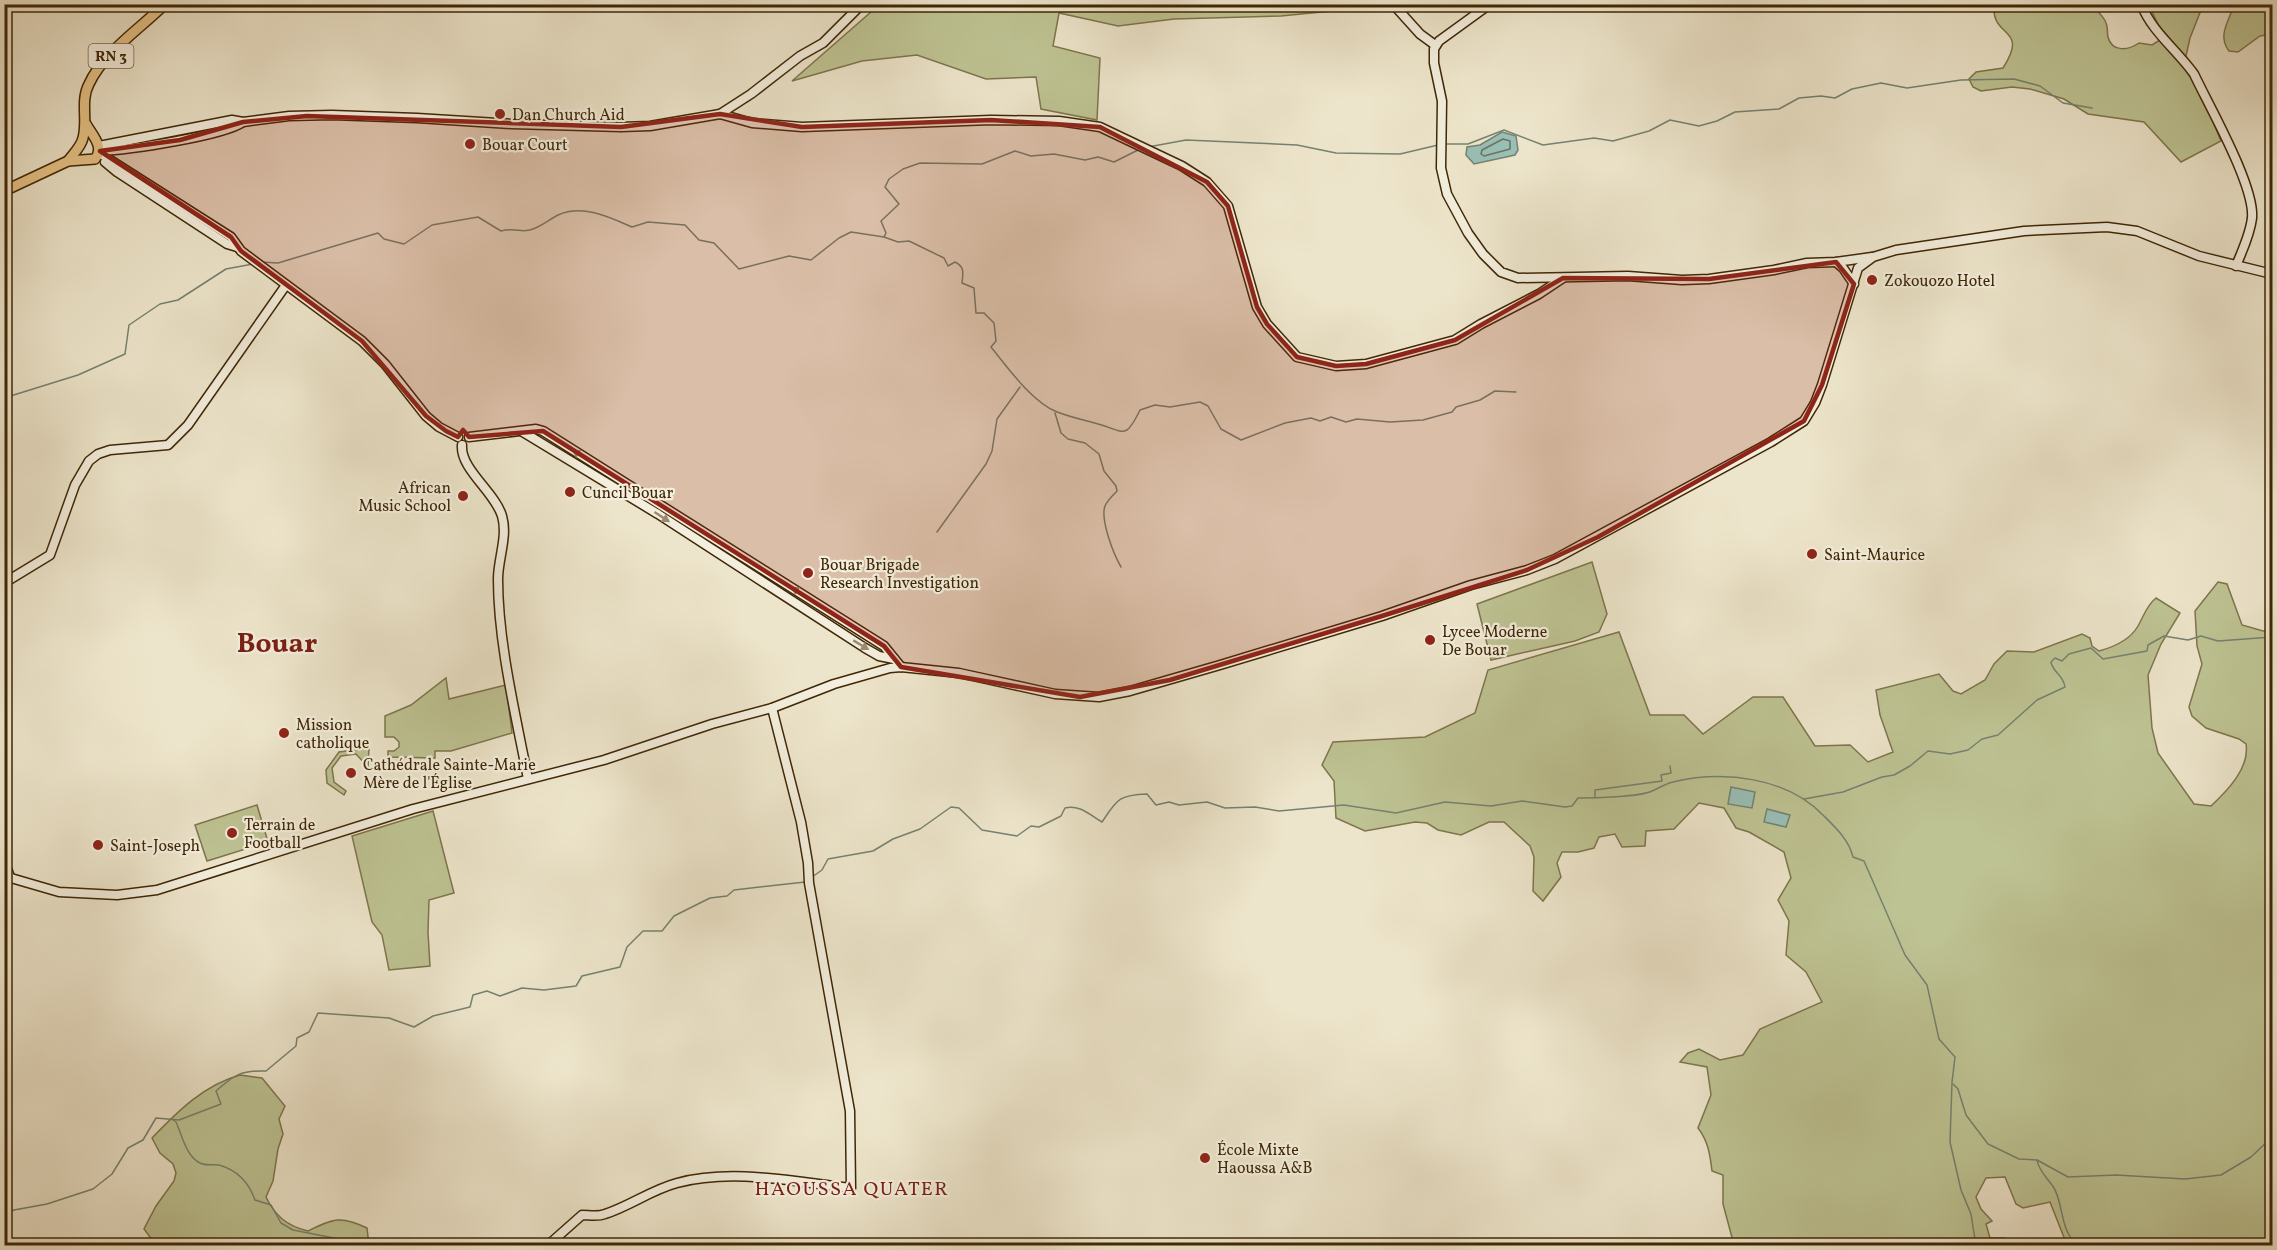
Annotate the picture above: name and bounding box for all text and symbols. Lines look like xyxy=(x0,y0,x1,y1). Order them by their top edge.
road number: RN 3 xyxy=(88,44,134,68)
place label: Dan Church Aid xyxy=(512,105,625,127)
marker: Dan Church Aid xyxy=(493,107,507,121)
place label: Bouar Court xyxy=(482,135,568,157)
marker: Bouar Court xyxy=(463,137,477,151)
place label: Zokouozo Hotel xyxy=(1884,271,1995,293)
marker: Zokouozo Hotel xyxy=(1865,273,1879,287)
one-way arrow xyxy=(572,450,588,461)
place label: African Music School xyxy=(359,478,451,518)
place label: Cuncil Bouar xyxy=(582,483,673,505)
marker: Cuncil Bouar xyxy=(563,485,577,499)
marker: African Music School xyxy=(456,489,470,503)
one-way arrow xyxy=(653,511,670,522)
place label: Saint-Maurice xyxy=(1824,545,1925,567)
marker: Saint-Maurice xyxy=(1805,547,1819,561)
place label: Bouar Brigade Research Investigation xyxy=(820,555,979,595)
marker: Bouar Brigade Research Investigation xyxy=(801,566,815,580)
one-way arrow xyxy=(791,586,807,597)
place label: Lycee Moderne De Bouar xyxy=(1442,622,1547,662)
district label: Bouar xyxy=(237,625,317,664)
marker: Lycee Moderne De Bouar xyxy=(1423,633,1437,647)
one-way arrow xyxy=(853,640,869,651)
place label: Mission catholique xyxy=(296,715,369,755)
marker: Mission catholique xyxy=(277,726,291,740)
place label: Cathédrale Sainte-Marie Mère de l'Église xyxy=(363,755,536,795)
marker: Cathédrale Sainte-Marie Mère de l'Église xyxy=(344,766,358,780)
place label: Terrain de Football xyxy=(244,815,315,855)
marker: Terrain de Football xyxy=(225,826,239,840)
place label: Saint-Joseph xyxy=(110,836,200,858)
marker: Saint-Joseph xyxy=(91,838,105,852)
place label: École Mixte Haoussa A&B xyxy=(1217,1140,1313,1180)
marker: École Mixte Haoussa A&B xyxy=(1198,1151,1212,1165)
district label: HAOUSSA QUATER xyxy=(755,1176,949,1204)

